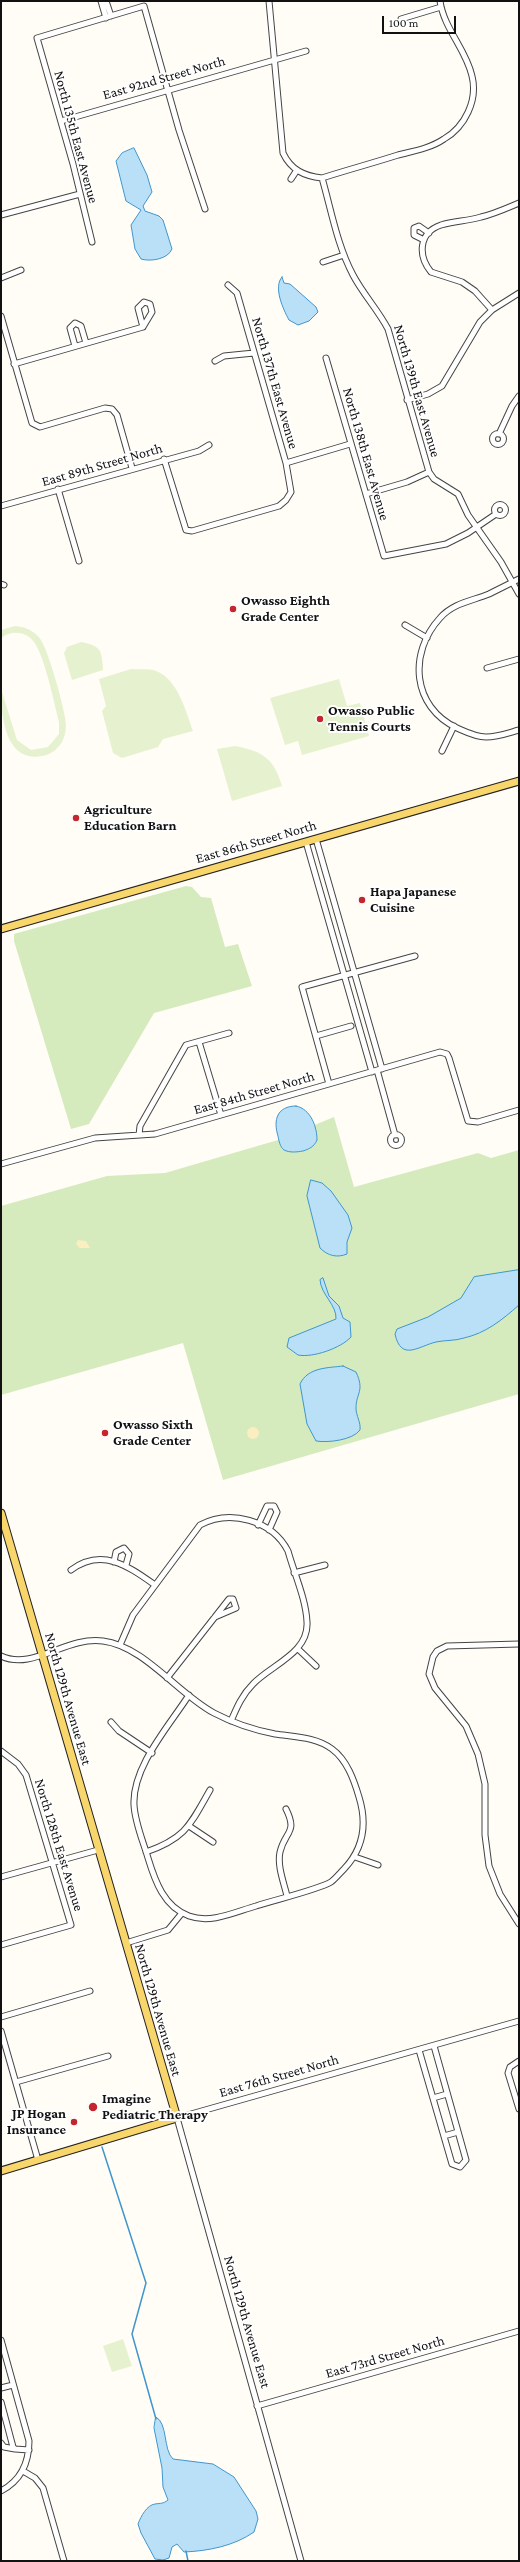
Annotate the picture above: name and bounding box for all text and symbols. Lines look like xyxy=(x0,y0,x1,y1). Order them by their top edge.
scale bar xyxy=(384,8,458,34)
text: 100 m xyxy=(389,16,418,30)
street label: East 92nd Street North xyxy=(101,52,227,104)
street label: North 135th East Avenue xyxy=(50,69,102,205)
street label: North 137th East Avenue xyxy=(248,315,302,451)
street label: North 139th East Avenue xyxy=(390,323,444,459)
street label: North 138th East Avenue xyxy=(339,386,393,522)
street label: East 89th Street North xyxy=(40,440,164,490)
place label: Owasso Eighth Grade Center xyxy=(241,593,330,626)
marker: Owasso Eighth Grade Center xyxy=(228,604,238,614)
place label: Owasso Public Tennis Courts xyxy=(328,703,415,736)
marker: Owasso Public Tennis Courts xyxy=(315,714,325,724)
place label: Agriculture Education Barn xyxy=(84,802,176,834)
marker: Agriculture Education Barn xyxy=(71,813,81,823)
street label: East 86th Street North xyxy=(194,817,318,867)
place label: Hapa Japanese Cuisine xyxy=(370,884,456,916)
marker: Hapa Japanese Cuisine xyxy=(357,895,367,905)
street label: East 84th Street North xyxy=(192,1068,316,1118)
place label: Owasso Sixth Grade Center xyxy=(113,1417,193,1450)
marker: Owasso Sixth Grade Center xyxy=(100,1428,110,1438)
street label: North 129th Avenue East xyxy=(41,1631,95,1767)
street label: North 128th East Avenue xyxy=(31,1777,87,1913)
street label: North 129th Avenue East xyxy=(131,1942,185,2078)
street label: East 76th Street North xyxy=(217,2051,341,2101)
place label: Imagine Pediatric Therapy xyxy=(102,2091,208,2124)
marker: Imagine Pediatric Therapy xyxy=(87,2101,99,2113)
place label: JP Hogan Insurance xyxy=(7,2106,66,2138)
marker: JP Hogan Insurance xyxy=(69,2117,79,2127)
street label: North 129th Avenue East xyxy=(220,2254,274,2390)
street label: East 73rd Street North xyxy=(324,2332,446,2382)

